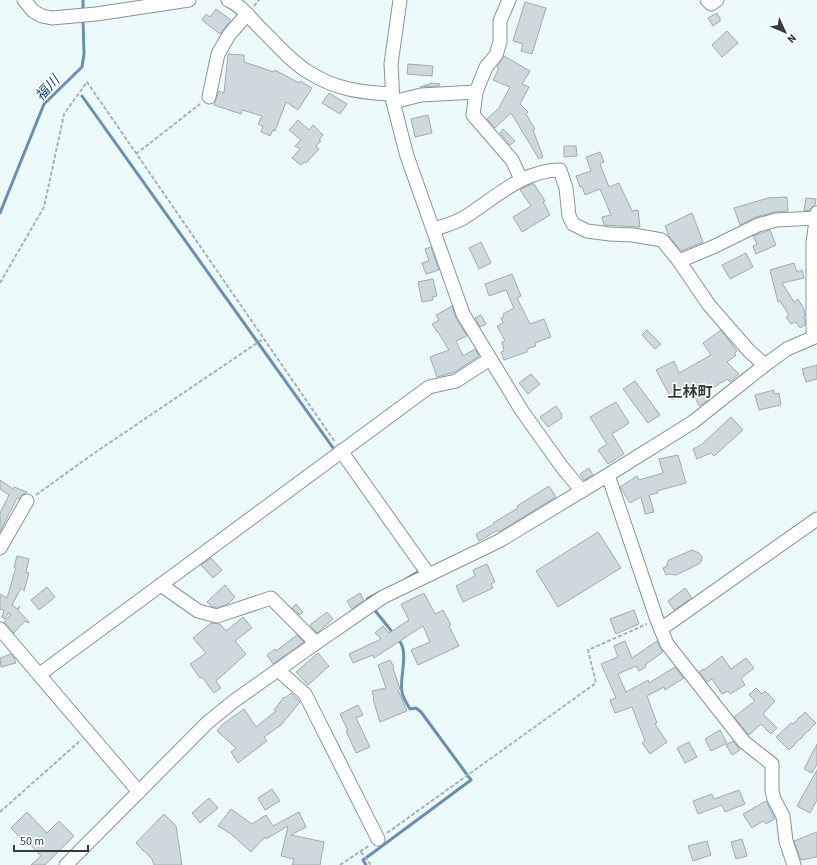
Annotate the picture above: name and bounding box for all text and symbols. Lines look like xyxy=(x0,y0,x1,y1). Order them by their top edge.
north arrow xyxy=(765,12,805,52)
text: N xyxy=(784,31,800,46)
water label: 福川 xyxy=(31,70,66,106)
district label: 上林町 xyxy=(667,382,713,403)
scale bar xyxy=(14,827,88,853)
text: 50 m xyxy=(20,833,44,850)

